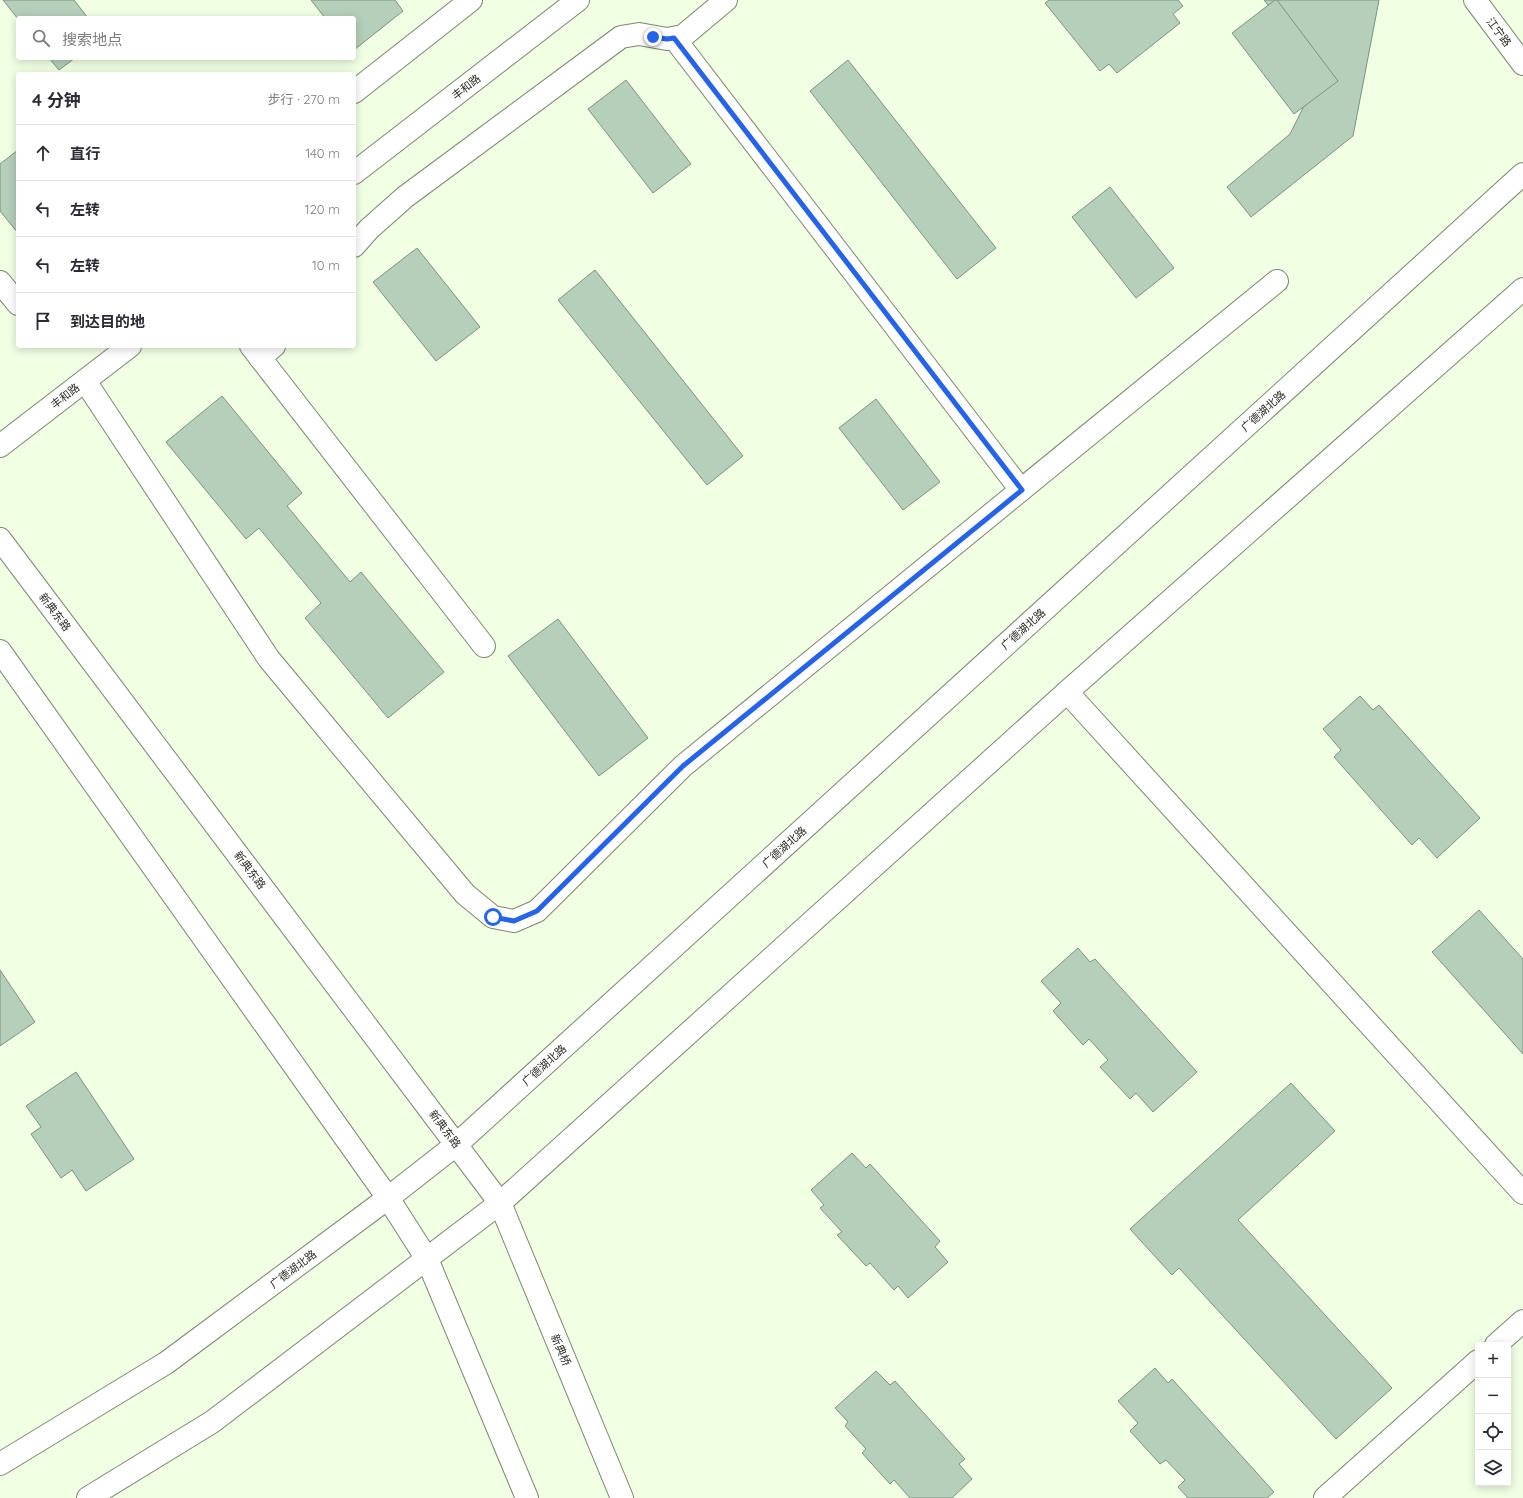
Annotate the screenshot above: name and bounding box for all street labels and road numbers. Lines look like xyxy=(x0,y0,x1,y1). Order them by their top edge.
street label: 江宁路 xyxy=(1483,15,1515,49)
street label: 丰和路 xyxy=(449,71,483,103)
street label: 丰和路 xyxy=(48,380,82,412)
street label: 广德湖北路 xyxy=(1238,387,1288,435)
street label: 新典东路 xyxy=(36,590,74,634)
street label: 广德湖北路 xyxy=(998,605,1048,653)
street label: 广德湖北路 xyxy=(759,823,809,871)
street label: 新典东路 xyxy=(231,848,269,892)
street label: 广德湖北路 xyxy=(519,1041,569,1089)
street label: 新典东路 xyxy=(426,1107,464,1151)
street label: 广德湖北路 xyxy=(267,1247,319,1291)
street label: 新典桥 xyxy=(548,1332,574,1368)

